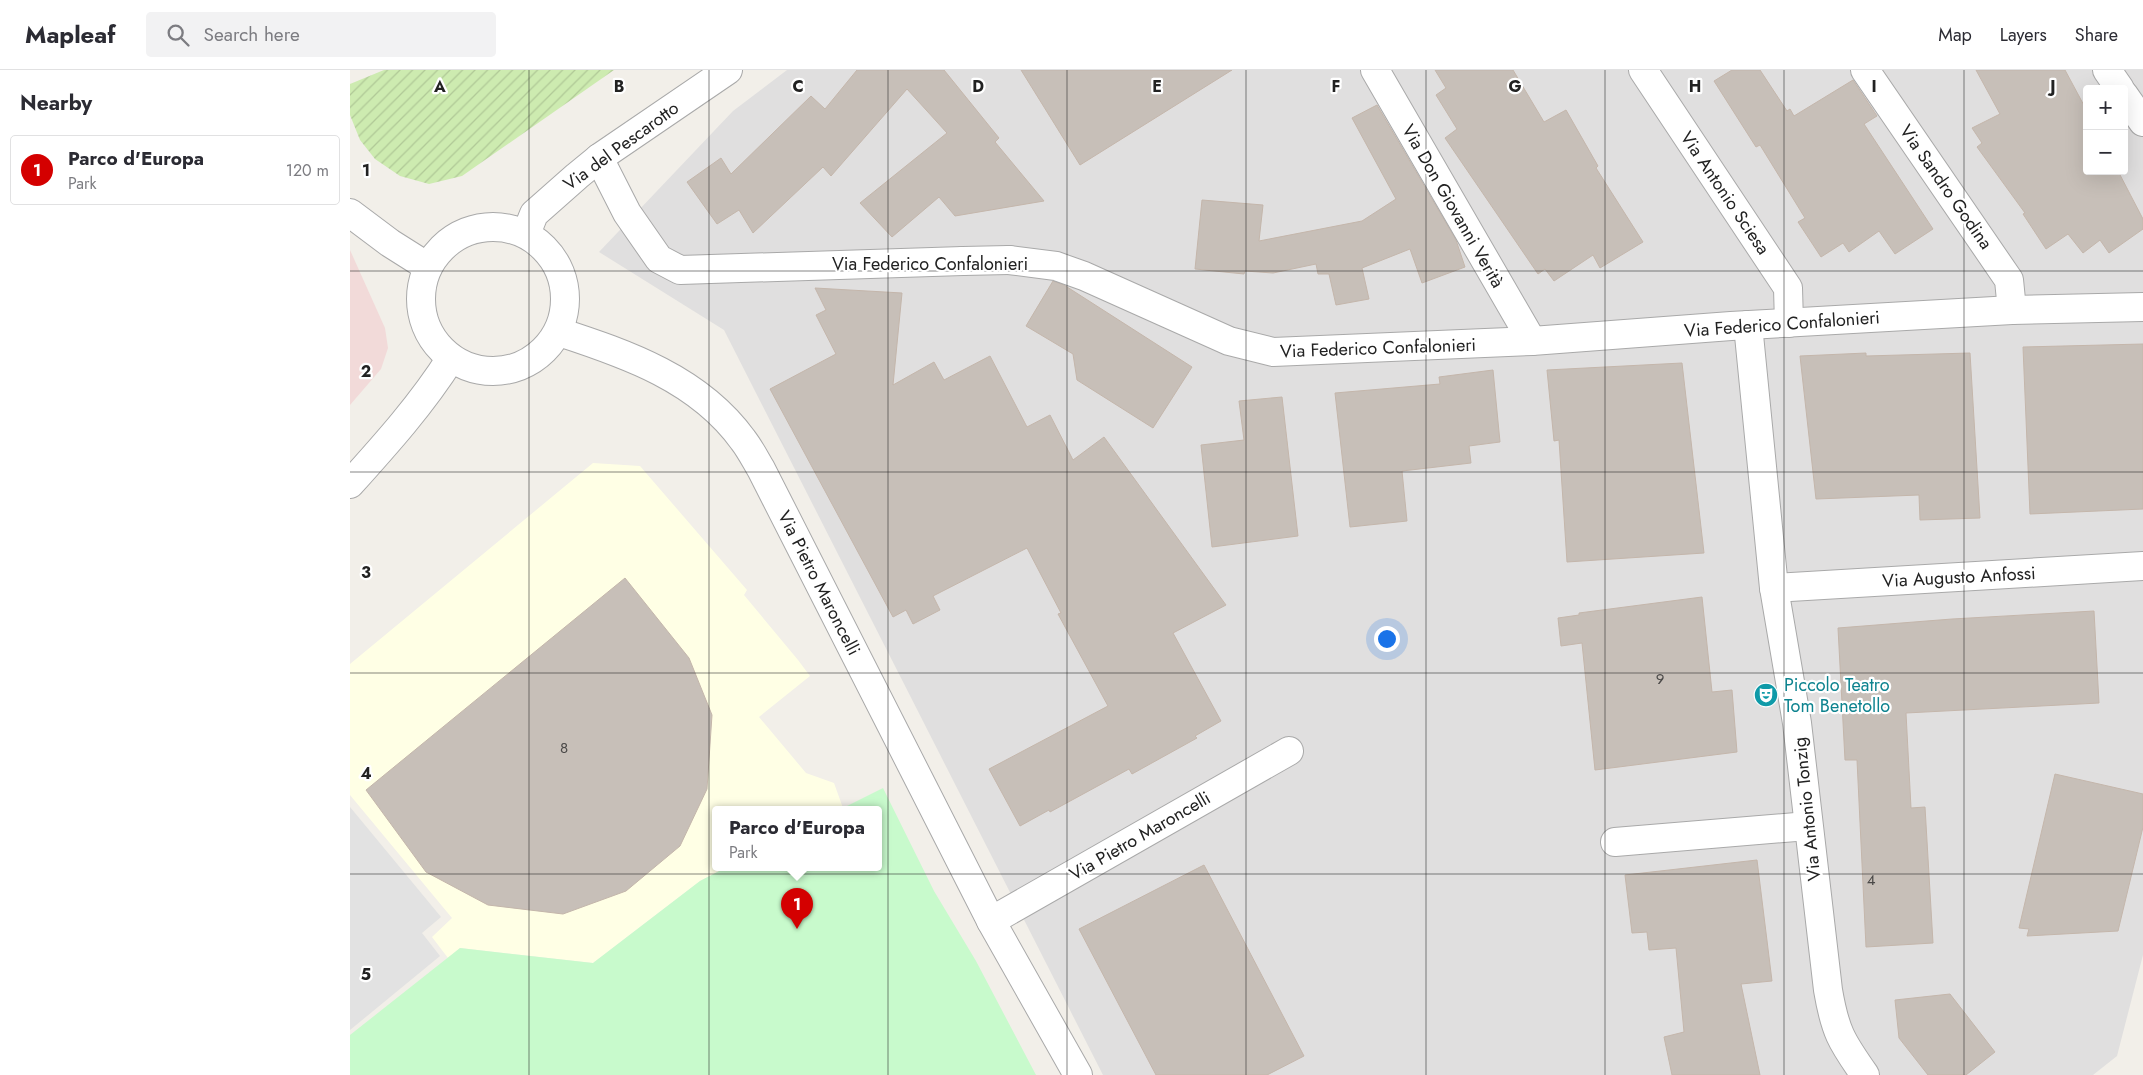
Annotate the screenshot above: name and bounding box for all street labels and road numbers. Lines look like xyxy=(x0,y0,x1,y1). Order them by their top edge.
street label: Via del Pescarotto xyxy=(558,95,684,197)
street label: Via Don Giovanni Verità xyxy=(1396,119,1510,293)
street label: Via Sandro Godina xyxy=(1893,119,1999,255)
street label: Via Antonio Sciesa xyxy=(1674,126,1776,260)
street label: Via Federico Confalonieri xyxy=(832,251,1028,277)
street label: Via Federico Confalonieri xyxy=(1683,304,1881,344)
street label: Via Federico Confalonieri xyxy=(1280,332,1476,364)
street label: Via Pietro Maroncelli xyxy=(771,506,867,660)
street label: Via Augusto Anfossi xyxy=(1882,560,2036,594)
street label: Via Antonio Tonzig xyxy=(1787,736,1827,882)
street label: Via Pietro Maroncelli xyxy=(1065,785,1215,887)

